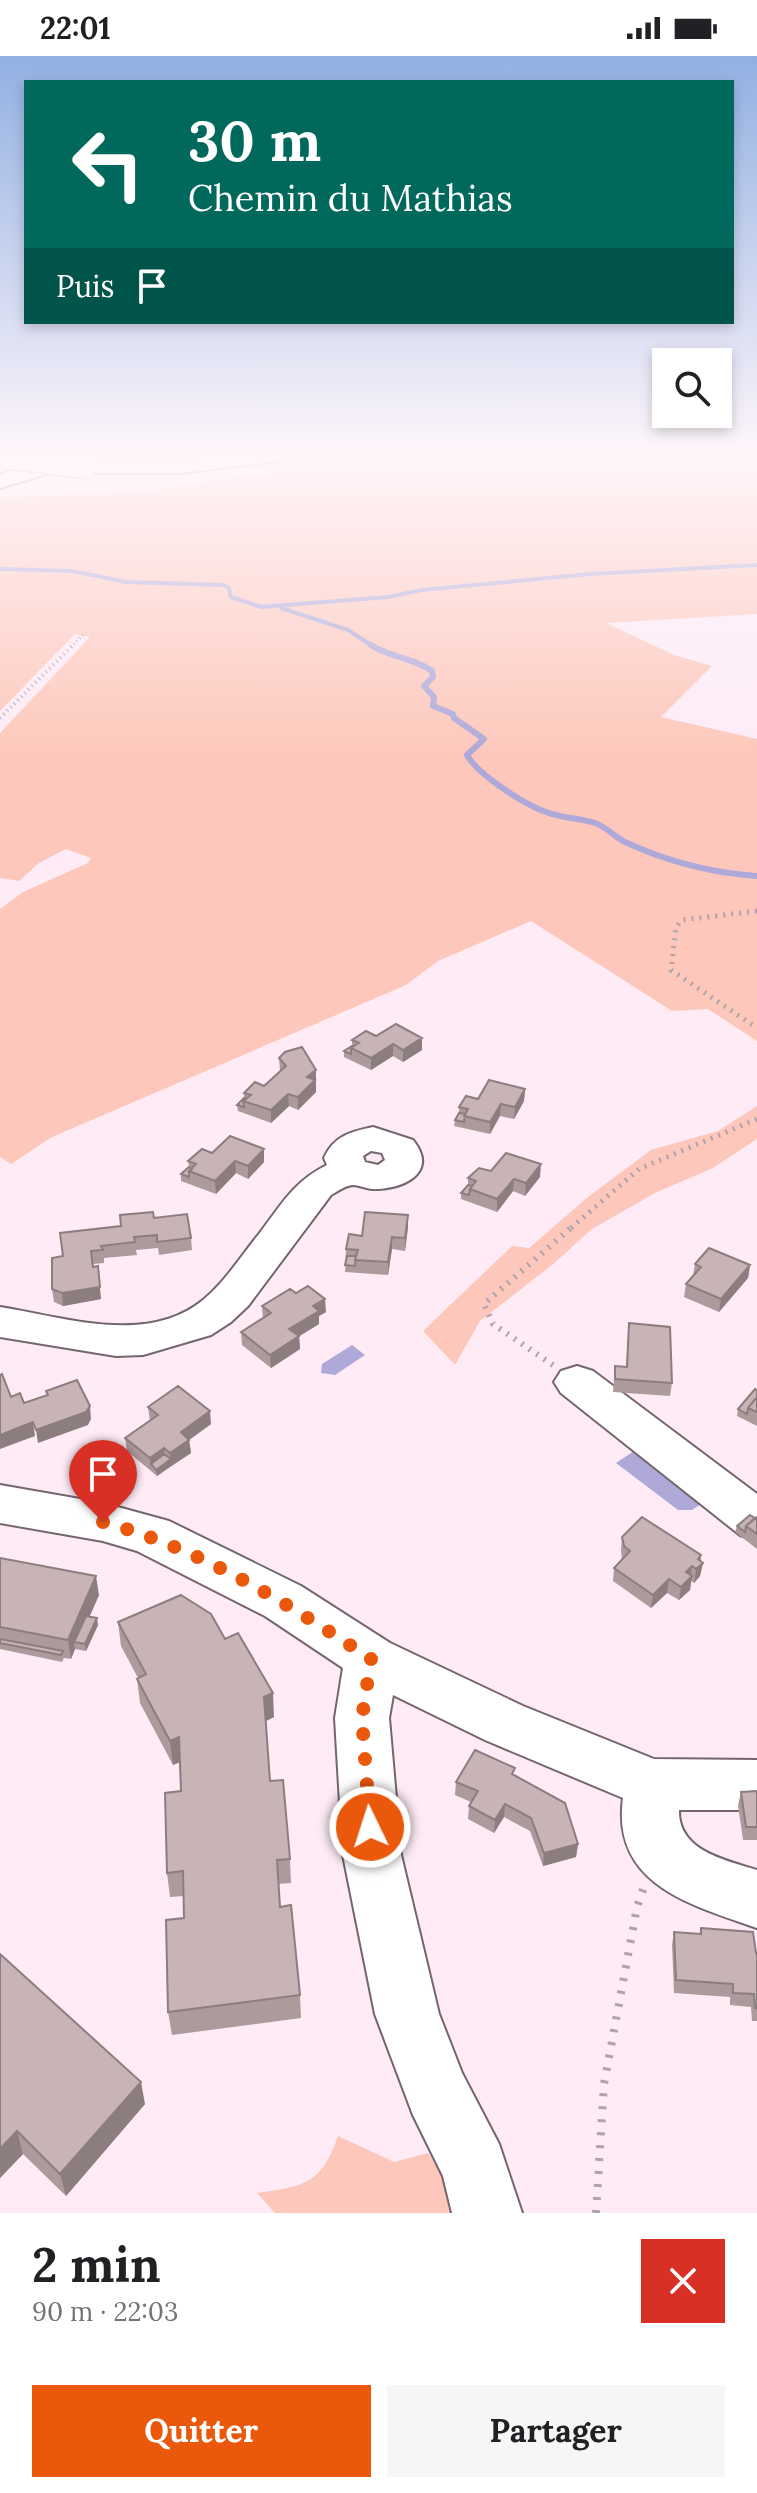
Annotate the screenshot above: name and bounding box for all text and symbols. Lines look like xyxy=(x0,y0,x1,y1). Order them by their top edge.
text: 22:01 xyxy=(40,9,111,47)
text: 30 m xyxy=(188,105,321,176)
icon: left xyxy=(56,112,160,216)
text: Chemin du Mathias xyxy=(188,175,513,221)
icon: arrive xyxy=(130,264,174,308)
text: Puis xyxy=(56,267,114,305)
map controls xyxy=(652,348,732,428)
button: search xyxy=(652,348,732,428)
pin xyxy=(69,1440,137,1522)
icon: arrive xyxy=(81,1452,125,1496)
position arrow xyxy=(328,1785,412,1869)
text: 2 min xyxy=(32,2234,161,2295)
button: close xyxy=(641,2239,725,2323)
text: 90 m · 22:03 xyxy=(32,2295,178,2328)
button: Quitter xyxy=(32,2385,371,2477)
button: Partager xyxy=(387,2385,725,2477)

